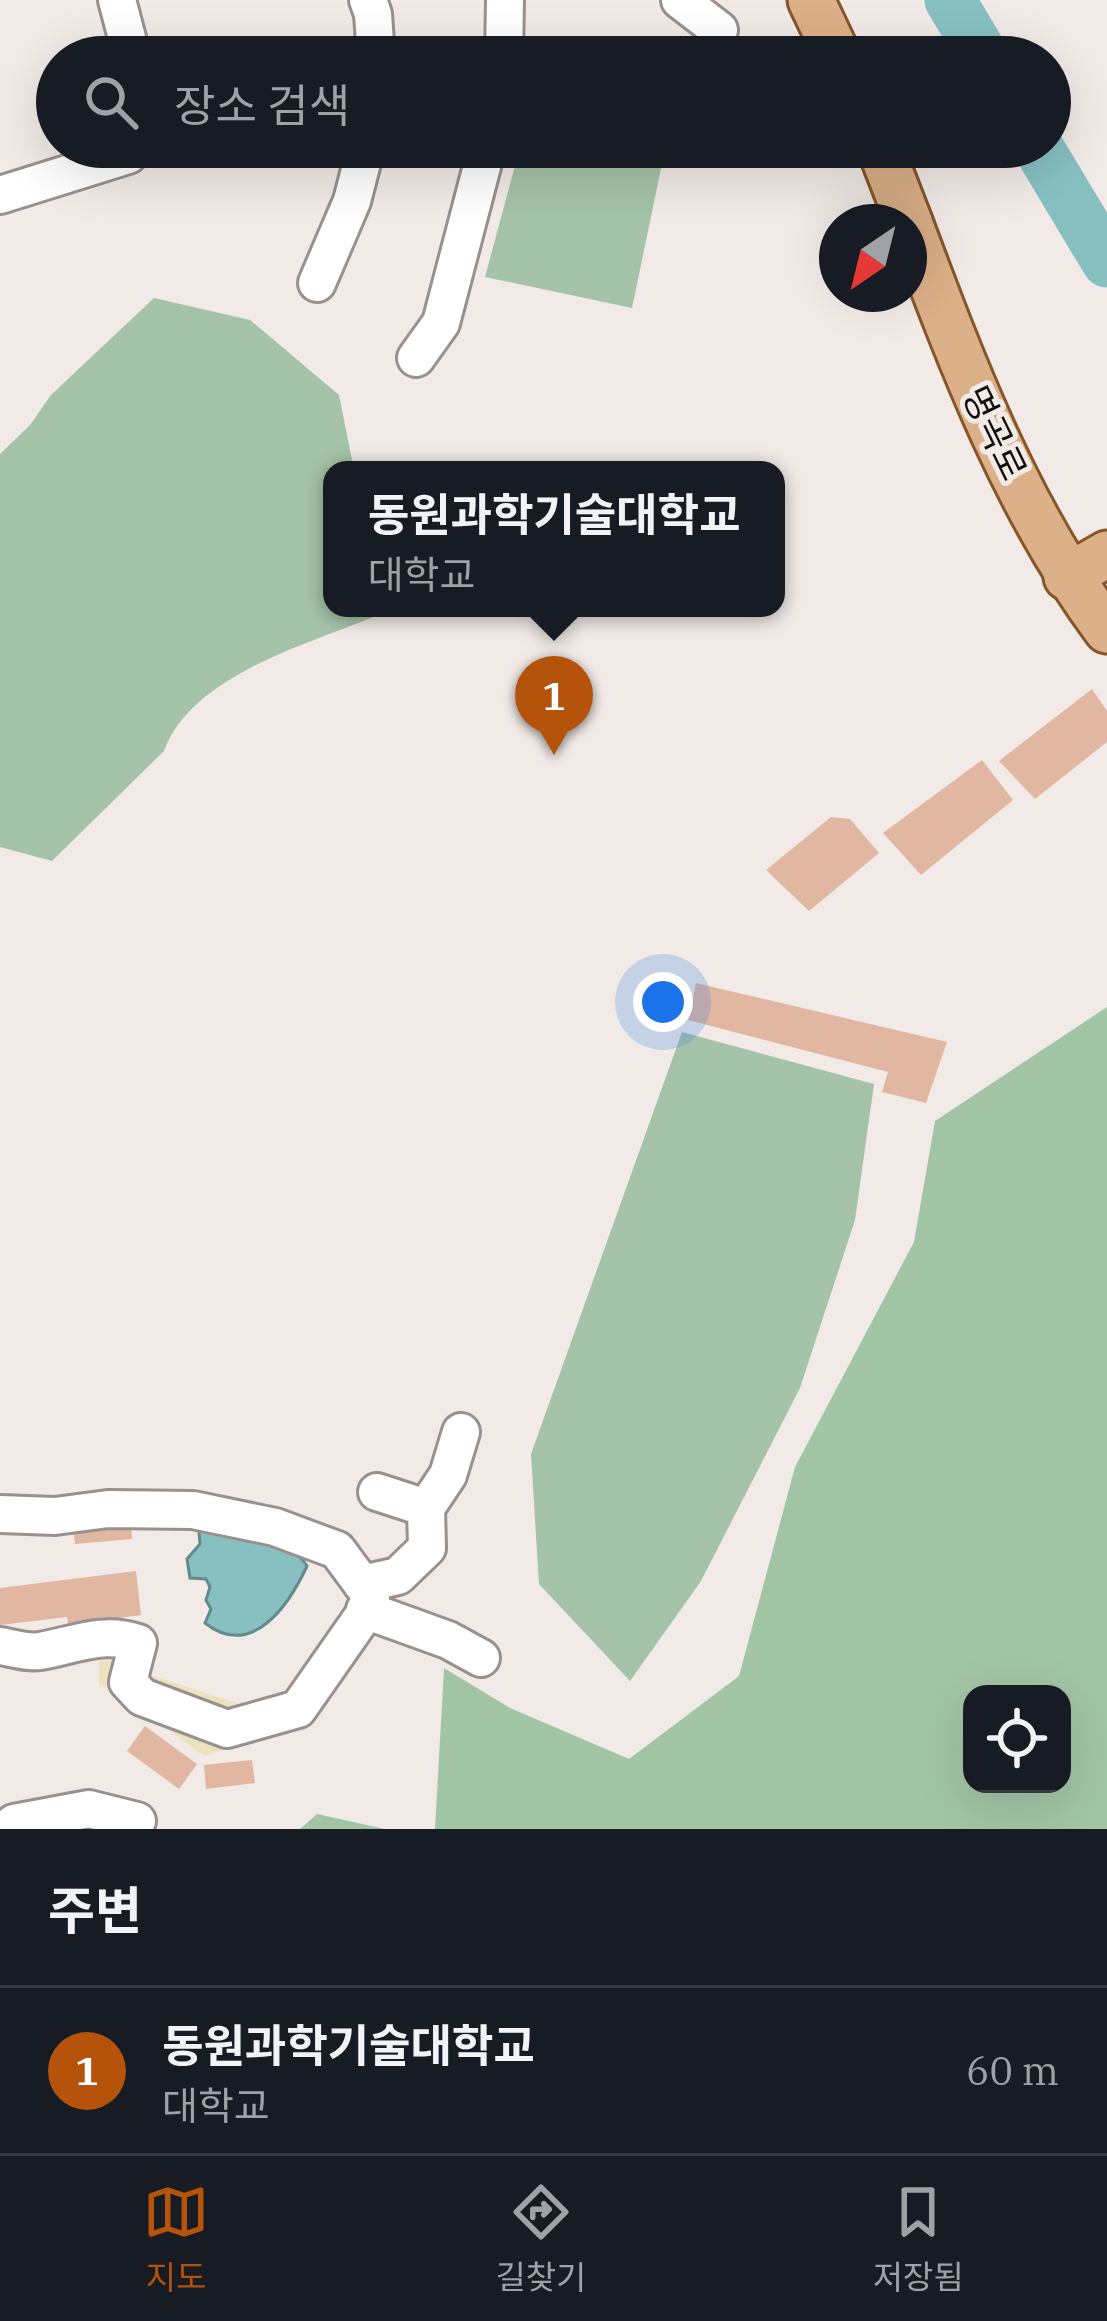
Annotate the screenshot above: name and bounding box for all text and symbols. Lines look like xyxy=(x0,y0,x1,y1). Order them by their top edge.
search box xyxy=(36,36,1071,168)
icon: search xyxy=(78,69,144,135)
text: 장소 검색 xyxy=(174,76,350,134)
north arrow xyxy=(819,204,927,312)
street label: 명곡로 xyxy=(953,378,1038,488)
popup xyxy=(323,461,785,617)
text: 동원과학기술대학교 xyxy=(368,485,740,543)
text: 대학교 xyxy=(368,549,475,600)
pin: 1 xyxy=(515,656,593,755)
your location xyxy=(633,972,693,1032)
map controls xyxy=(963,1685,1071,1793)
button: locate xyxy=(963,1685,1071,1793)
text: 주변 xyxy=(48,1877,142,1943)
text: 동원과학기술대학교 xyxy=(162,2016,535,2074)
text: 1 xyxy=(75,2045,99,2096)
text: 60 m xyxy=(966,2045,1059,2096)
text: 대학교 xyxy=(162,2080,270,2131)
tab: 지도 xyxy=(143,2179,209,2299)
tab: 길찾기 xyxy=(495,2179,586,2299)
tab: 저장됨 xyxy=(873,2179,964,2299)

